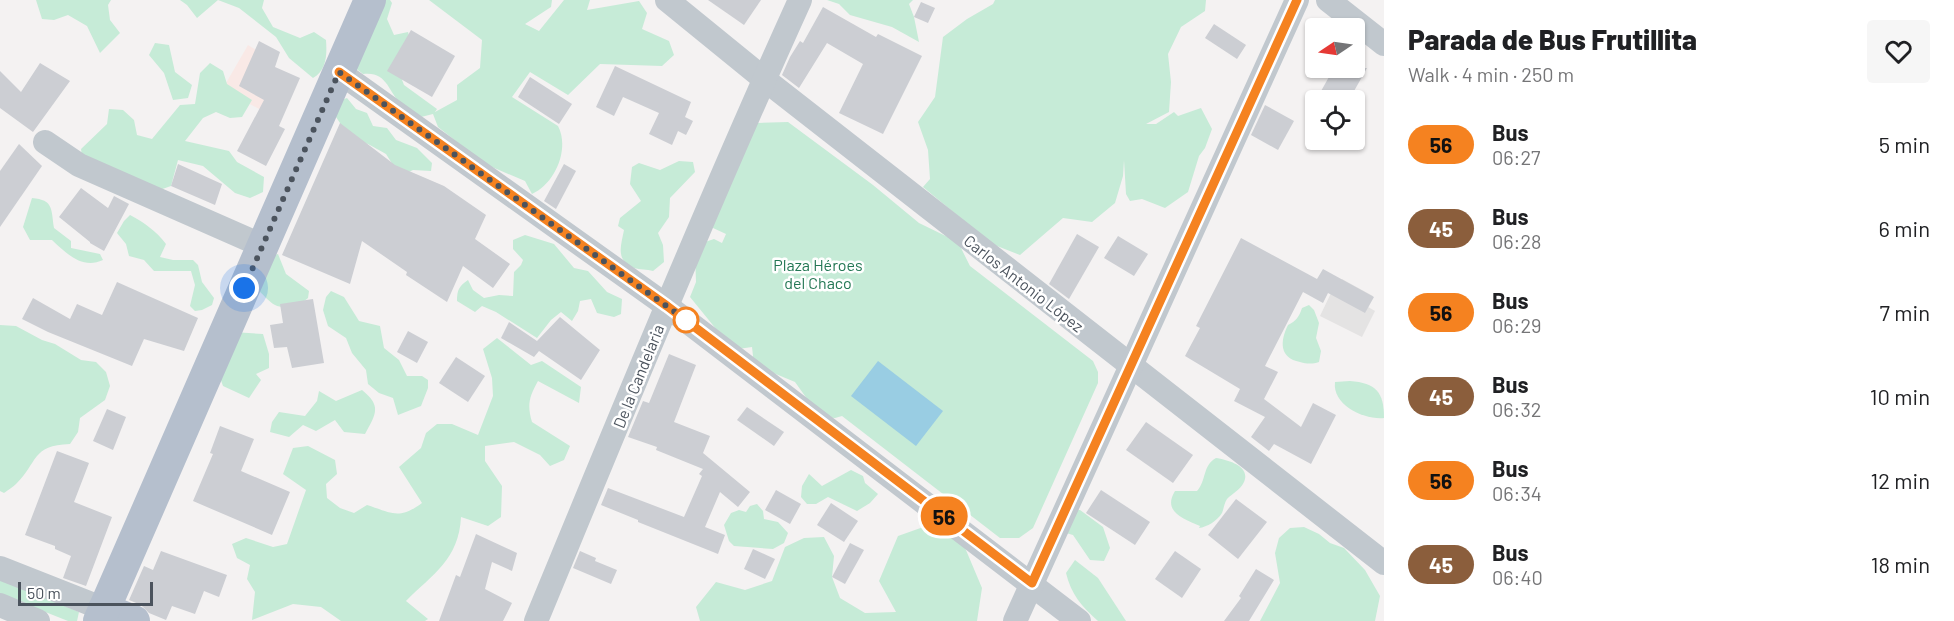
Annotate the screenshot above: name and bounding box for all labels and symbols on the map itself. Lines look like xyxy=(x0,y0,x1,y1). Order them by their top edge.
north arrow xyxy=(1305,18,1365,78)
street label: Carlos Antonio López xyxy=(961,231,1087,335)
park label: Plaza Héroes del Chaco xyxy=(773,255,863,292)
your location xyxy=(229,273,259,303)
unlabelled marker xyxy=(673,307,699,333)
street label: De la Candelaria xyxy=(609,321,667,431)
line badge: 56 xyxy=(917,496,971,536)
scale bar xyxy=(18,579,153,606)

